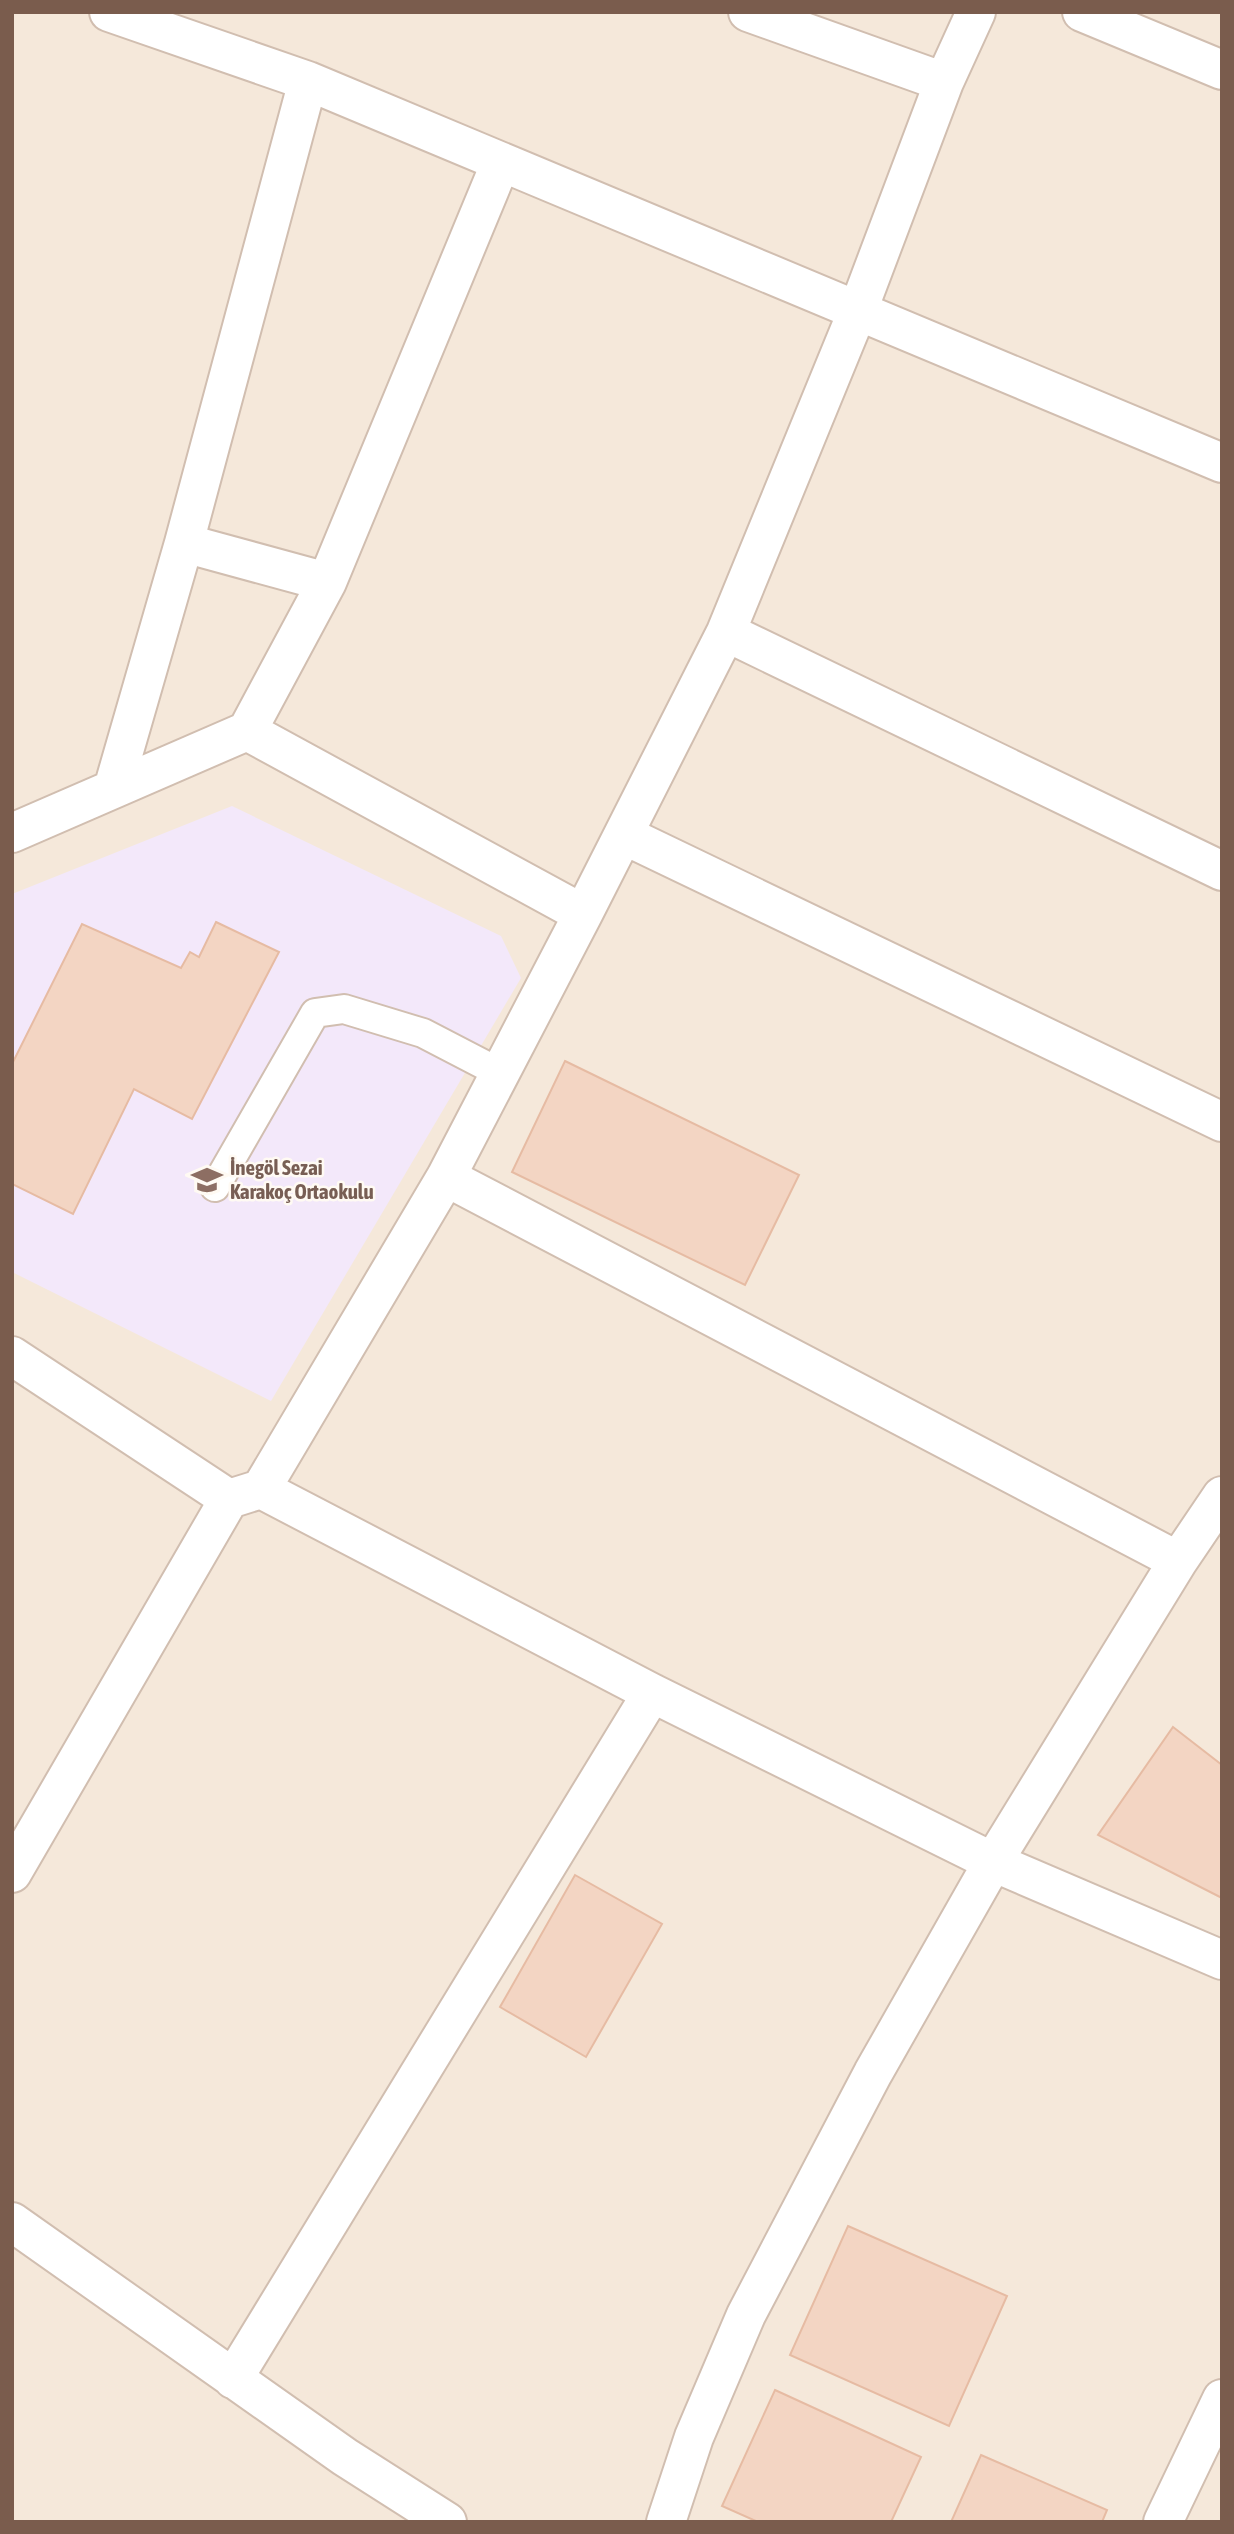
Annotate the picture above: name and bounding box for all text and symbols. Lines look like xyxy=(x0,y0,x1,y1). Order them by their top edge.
place label: İnegöl Sezai Karakoç Ortaokulu xyxy=(230,1155,374,1203)
school or university icon: İnegöl Sezai Karakoç Ortaokulu xyxy=(190,1163,224,1197)

